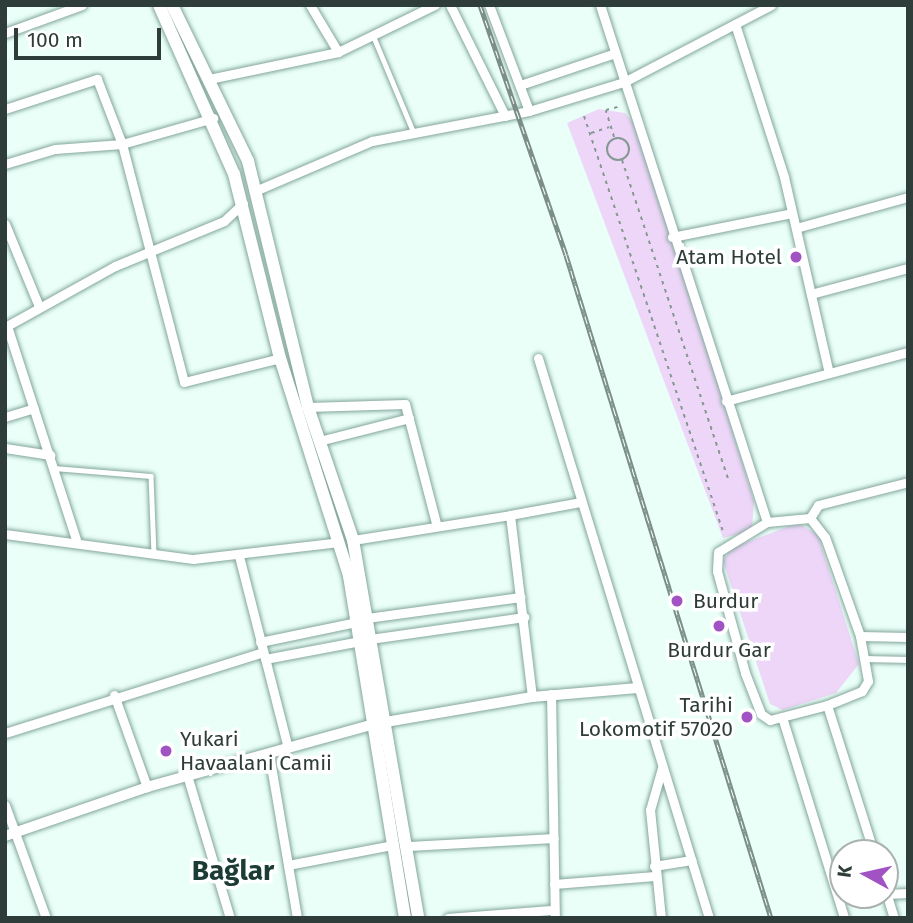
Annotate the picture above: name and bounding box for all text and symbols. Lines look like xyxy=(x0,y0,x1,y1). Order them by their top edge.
scale bar xyxy=(18,14,164,58)
text: 100 m xyxy=(27,27,83,53)
place label: Atam Hotel xyxy=(676,244,782,270)
marker: Atam Hotel xyxy=(788,249,804,265)
place label: Burdur xyxy=(693,588,758,614)
marker: Burdur xyxy=(667,591,687,611)
marker: Burdur Gar xyxy=(711,618,727,634)
place label: Burdur Gar xyxy=(667,637,771,663)
place label: Tarihi Lokomotif 57020 xyxy=(579,692,733,742)
marker: Tarihi Lokomotif 57020 xyxy=(739,709,755,725)
place label: Yukari Havaalani Camii xyxy=(180,726,332,776)
marker: Yukari Havaalani Camii xyxy=(158,743,174,759)
north arrow xyxy=(829,839,899,909)
district label: Bağlar xyxy=(192,854,274,888)
text: K xyxy=(832,864,857,879)

